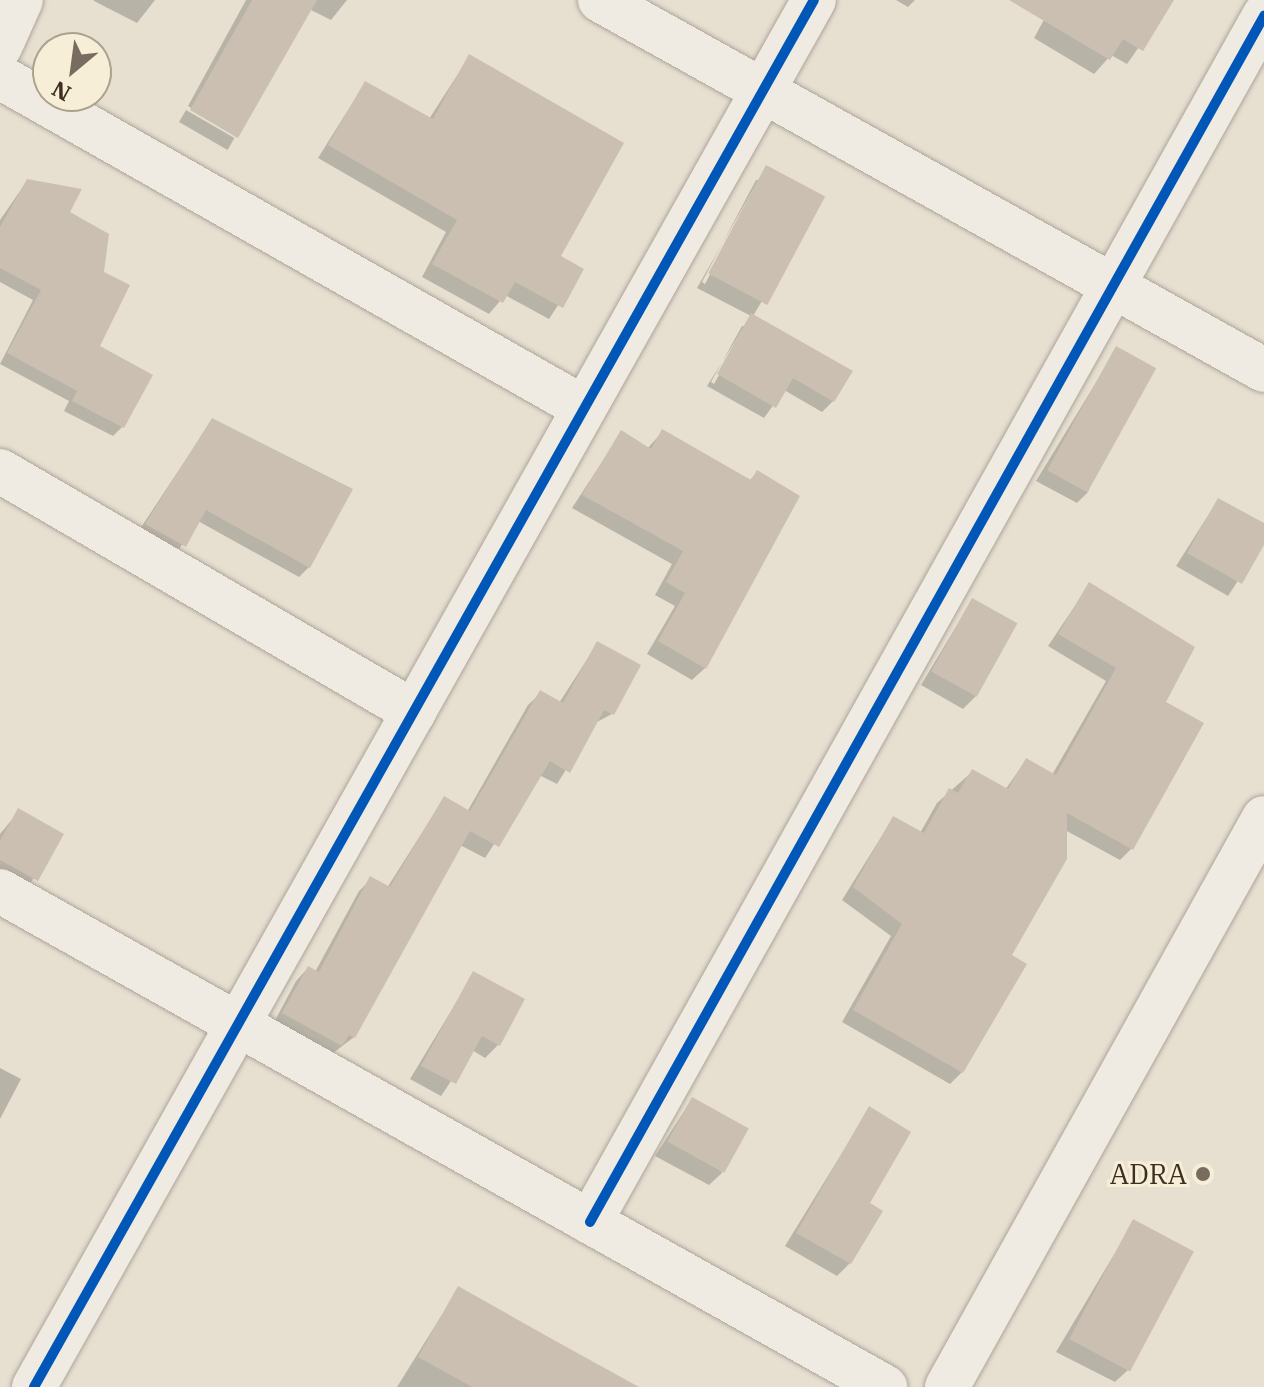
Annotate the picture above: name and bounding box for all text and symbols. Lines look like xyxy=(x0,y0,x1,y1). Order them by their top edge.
north arrow xyxy=(32,32,112,112)
text: N xyxy=(46,75,76,109)
place label: ADRA xyxy=(1110,1157,1187,1191)
marker: ADRA xyxy=(1194,1165,1212,1183)

